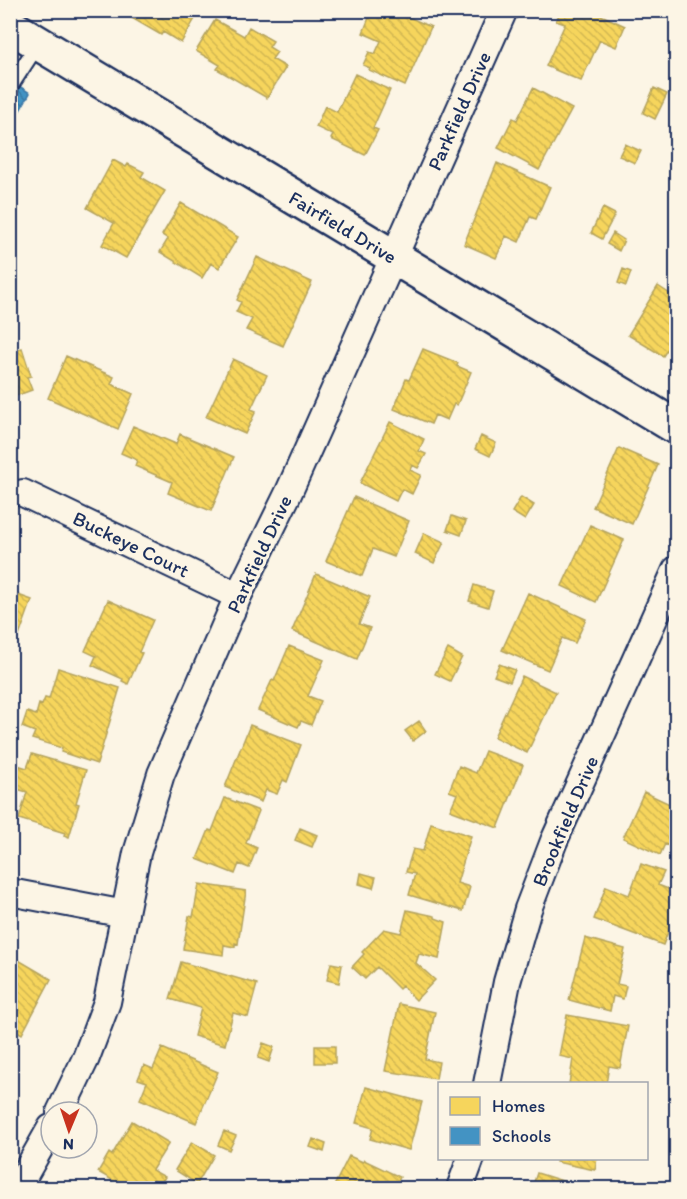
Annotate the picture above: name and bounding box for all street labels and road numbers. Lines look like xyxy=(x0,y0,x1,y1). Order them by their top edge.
street label: Parkfield Drive xyxy=(422,48,496,174)
street label: Fairfield Drive xyxy=(285,185,401,269)
street label: Parkfield Drive xyxy=(221,491,297,617)
street label: Buckeye Court xyxy=(69,506,193,583)
street label: Brookfield Drive xyxy=(527,752,603,890)

